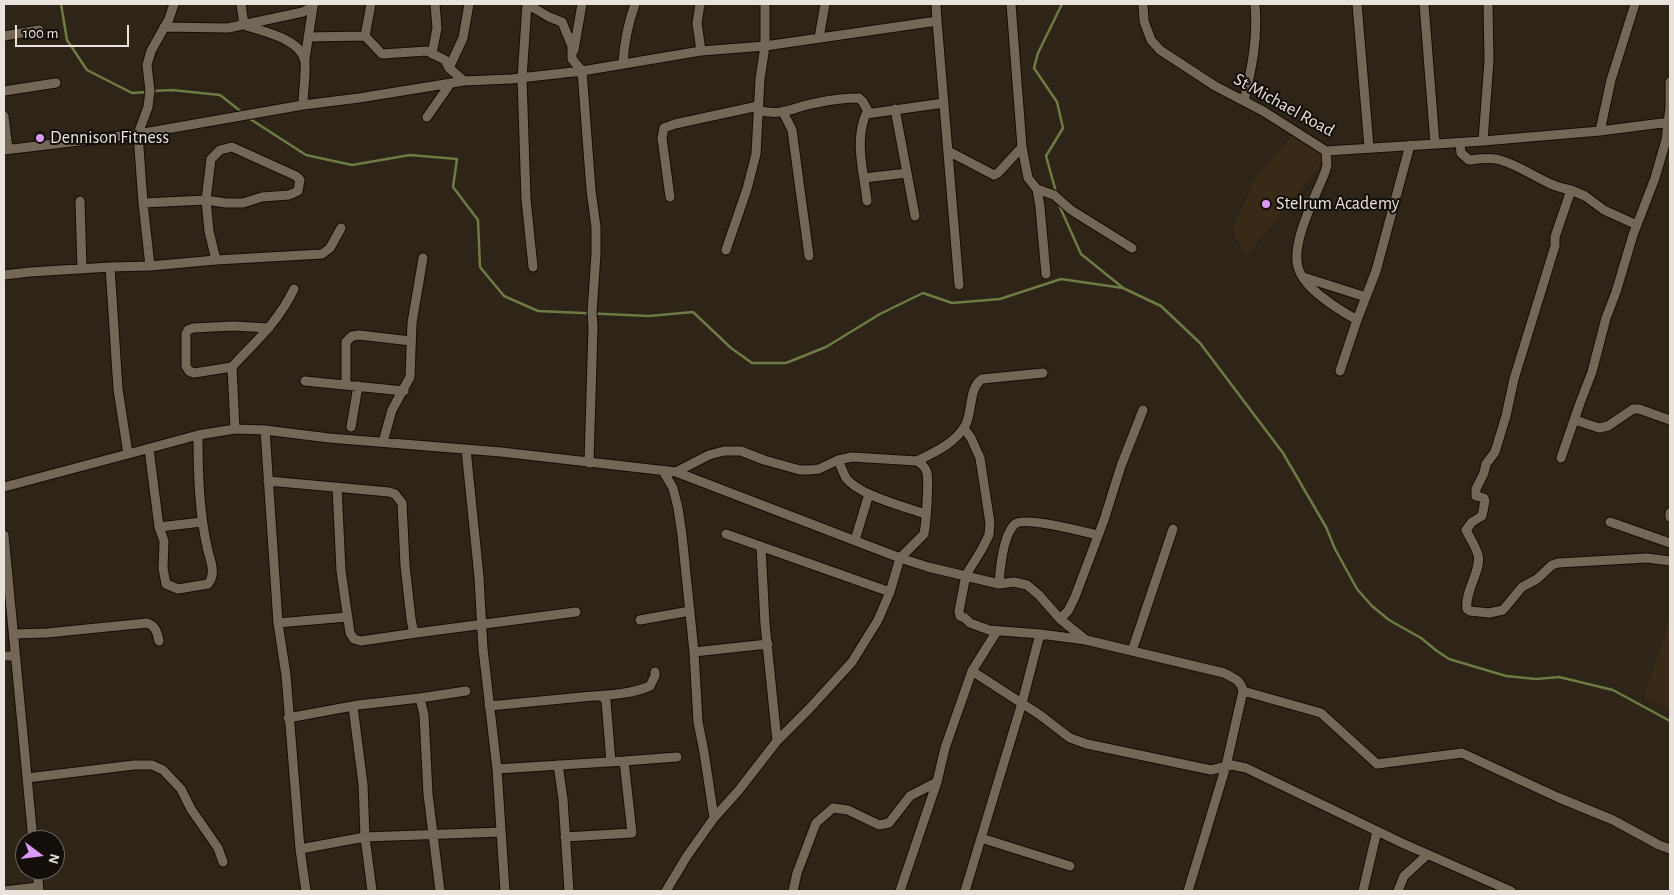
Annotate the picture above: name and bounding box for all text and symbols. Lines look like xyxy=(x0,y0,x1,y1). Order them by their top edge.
scale bar xyxy=(18,15,131,47)
text: 100 m xyxy=(23,26,58,41)
street label: St Michael Road xyxy=(1230,68,1338,142)
place label: Dennison Fitness xyxy=(50,127,169,149)
marker: Dennison Fitness xyxy=(34,132,46,144)
place label: Stelrum Academy xyxy=(1276,193,1399,215)
marker: Stelrum Academy xyxy=(1260,198,1272,210)
north arrow xyxy=(15,830,65,880)
text: N xyxy=(46,852,62,865)

